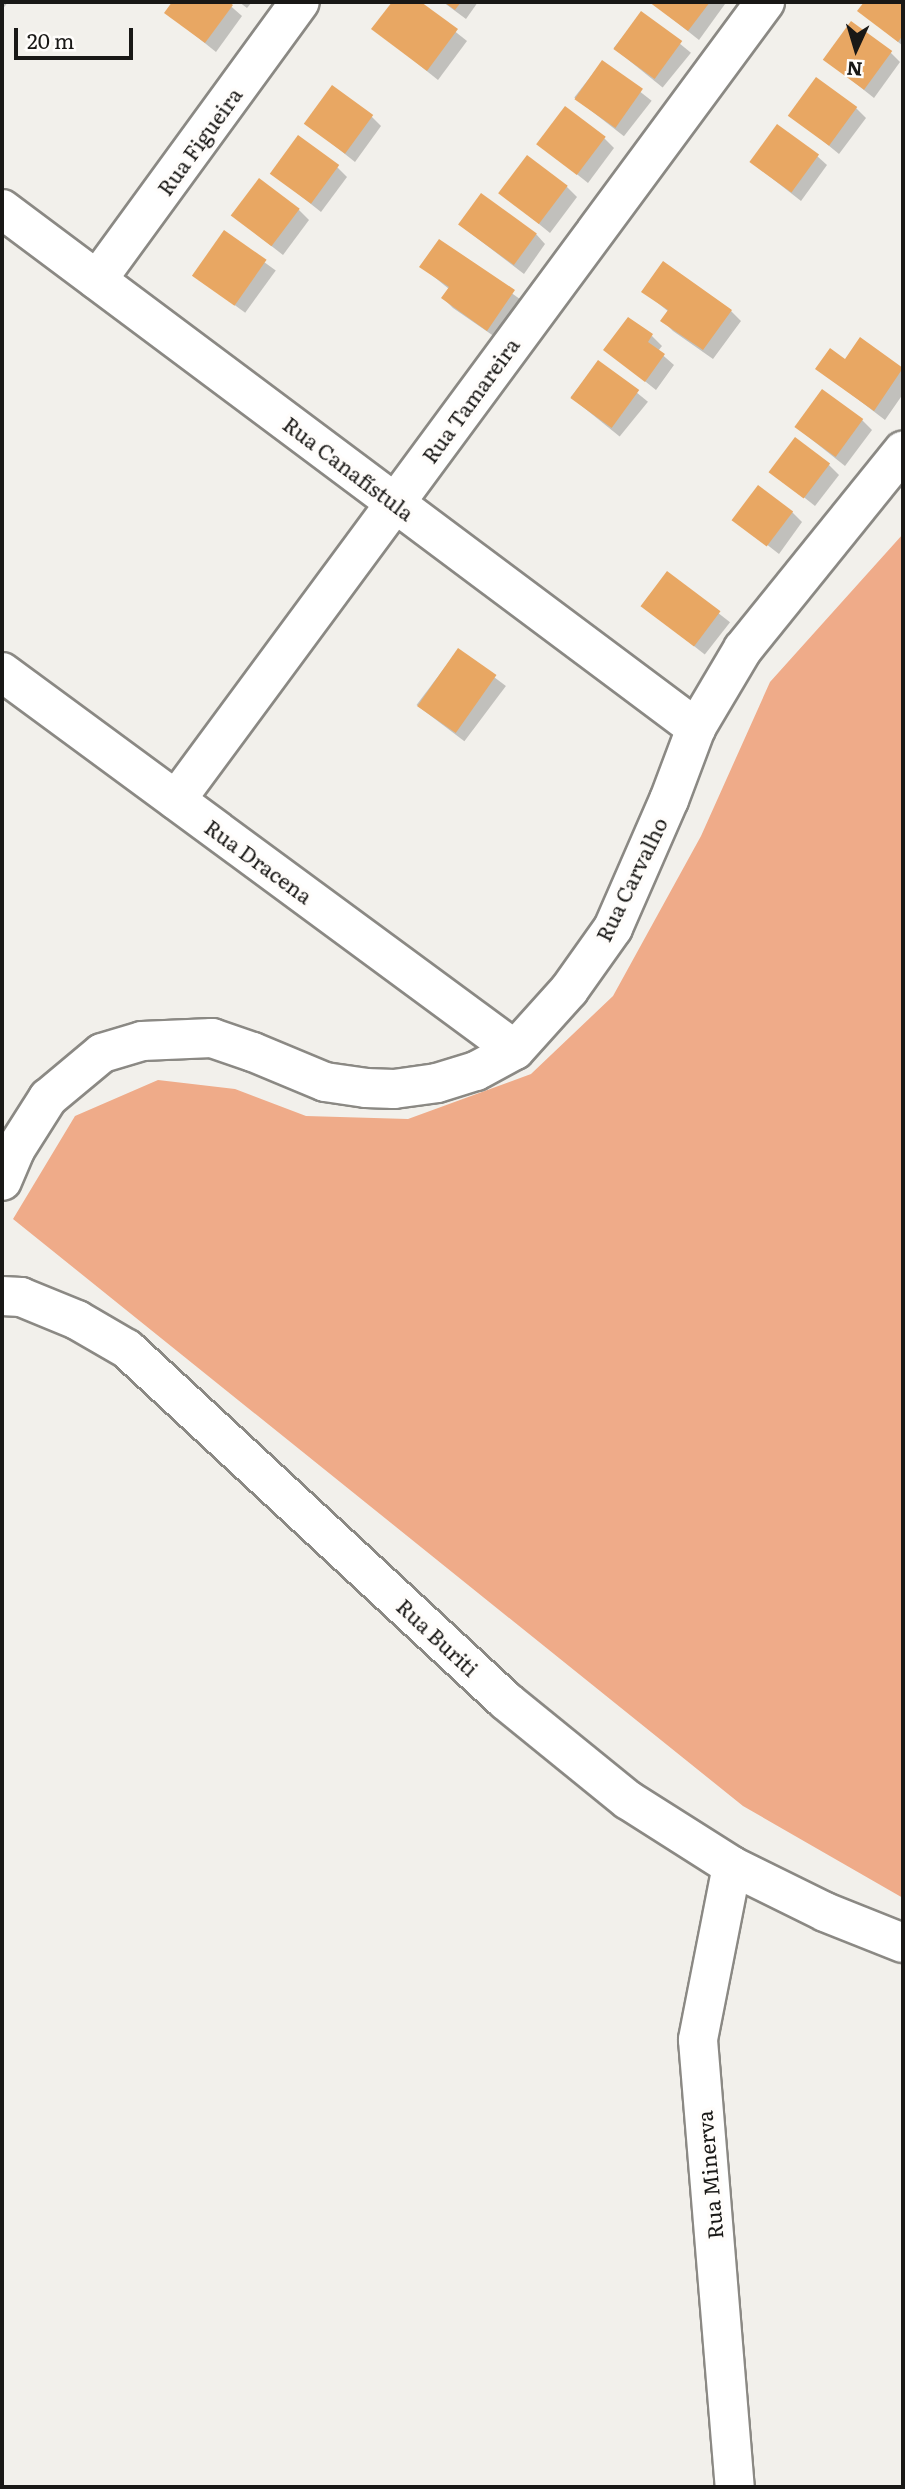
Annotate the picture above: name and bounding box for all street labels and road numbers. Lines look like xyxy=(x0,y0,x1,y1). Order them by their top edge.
street label: Rua Figueira xyxy=(151,82,247,200)
street label: Rua Tamareira xyxy=(416,332,524,468)
street label: Rua Canafístula xyxy=(279,411,419,525)
street label: Rua Carvalho xyxy=(590,813,672,945)
street label: Rua Dracena xyxy=(200,814,318,908)
street label: Rua Buriti xyxy=(392,1593,484,1681)
street label: Rua Minerva xyxy=(691,2110,727,2240)

